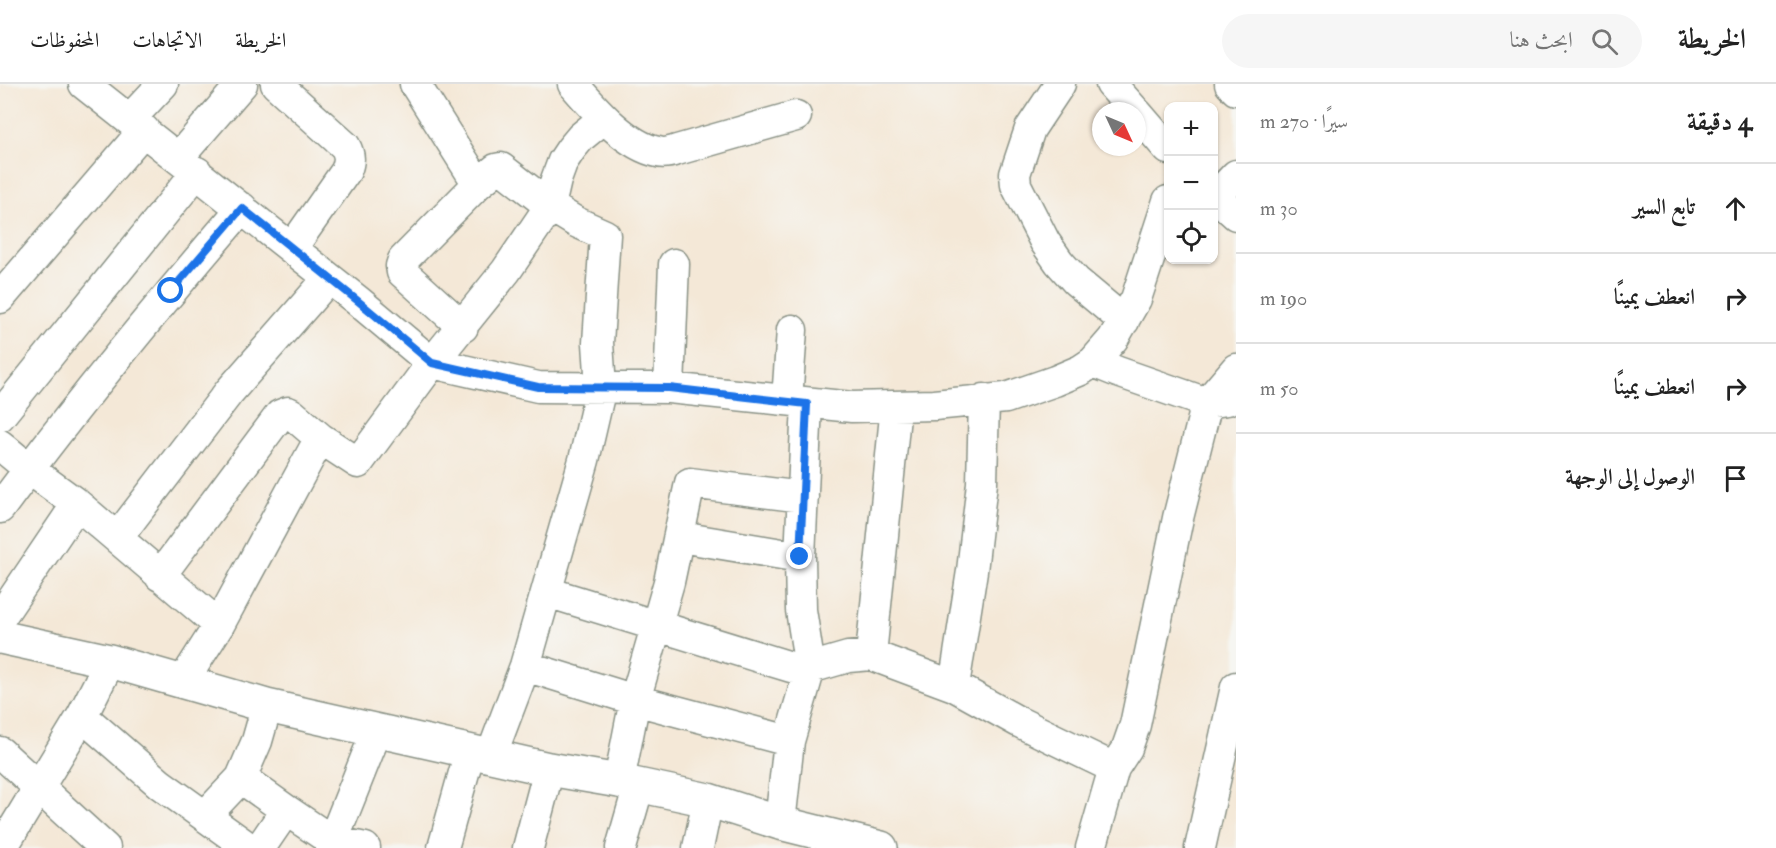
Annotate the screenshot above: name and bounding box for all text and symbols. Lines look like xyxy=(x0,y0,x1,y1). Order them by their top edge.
search box xyxy=(1222,14,1642,68)
text: الخريطة xyxy=(1678,22,1746,57)
icon: search xyxy=(1588,25,1621,58)
text: ابحث هنا xyxy=(1510,26,1573,54)
text: المحفوظات xyxy=(30,27,99,54)
text: الاتجاهات xyxy=(132,27,202,54)
text: الخريطة xyxy=(235,27,286,54)
north arrow xyxy=(1092,102,1146,156)
map controls xyxy=(1164,102,1218,264)
button: + xyxy=(1164,102,1218,156)
text: 4 دقيقة xyxy=(1687,106,1752,138)
text: سيرًا · 270 m xyxy=(1260,109,1348,134)
button: − xyxy=(1164,156,1218,210)
icon: ahead xyxy=(1719,192,1752,225)
text: تابع السير xyxy=(1633,193,1695,221)
text: 30 m xyxy=(1260,196,1298,221)
button: locate xyxy=(1164,210,1218,264)
route start xyxy=(157,277,183,303)
icon: right xyxy=(1719,282,1752,315)
text: انعطف يمينًا xyxy=(1614,283,1695,311)
text: 190 m xyxy=(1260,286,1307,311)
icon: right xyxy=(1719,372,1752,405)
text: انعطف يمينًا xyxy=(1614,373,1695,401)
text: 50 m xyxy=(1260,376,1299,401)
icon: arrive xyxy=(1719,462,1752,495)
text: الوصول إلى الوجهة xyxy=(1565,463,1695,491)
route end xyxy=(786,543,812,569)

